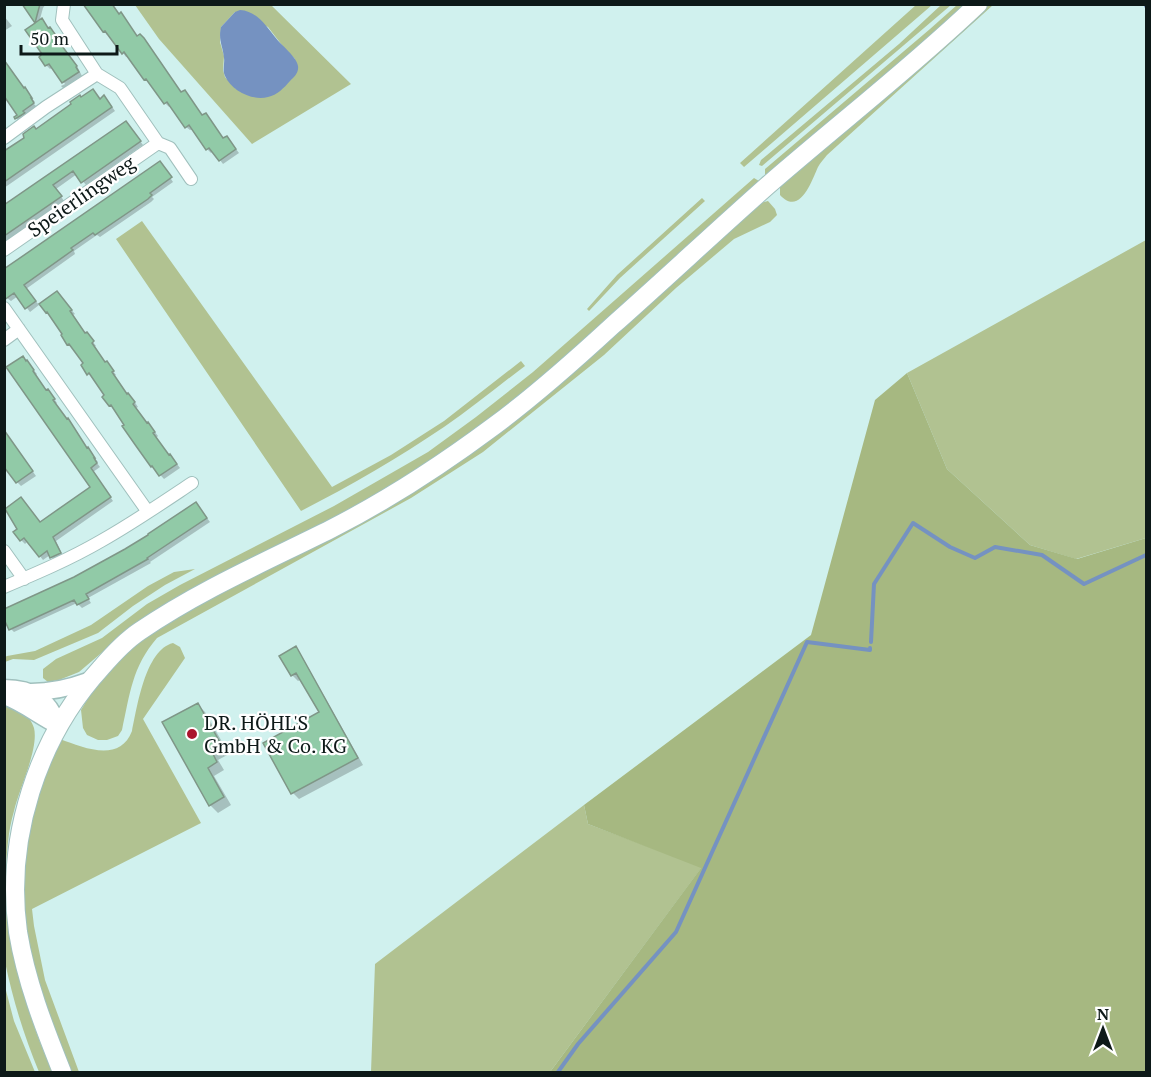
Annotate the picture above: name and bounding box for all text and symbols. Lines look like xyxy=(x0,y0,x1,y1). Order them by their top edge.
scale bar xyxy=(21,18,117,56)
text: 50 m xyxy=(30,26,70,50)
street label: Speierlingweg xyxy=(22,149,140,243)
place label: DR. HÖHL'S GmbH & Co. KG xyxy=(204,709,347,759)
marker: DR. HÖHL'S GmbH & Co. KG xyxy=(185,727,199,741)
north arrow xyxy=(1073,999,1133,1059)
text: N xyxy=(1097,1003,1109,1025)

